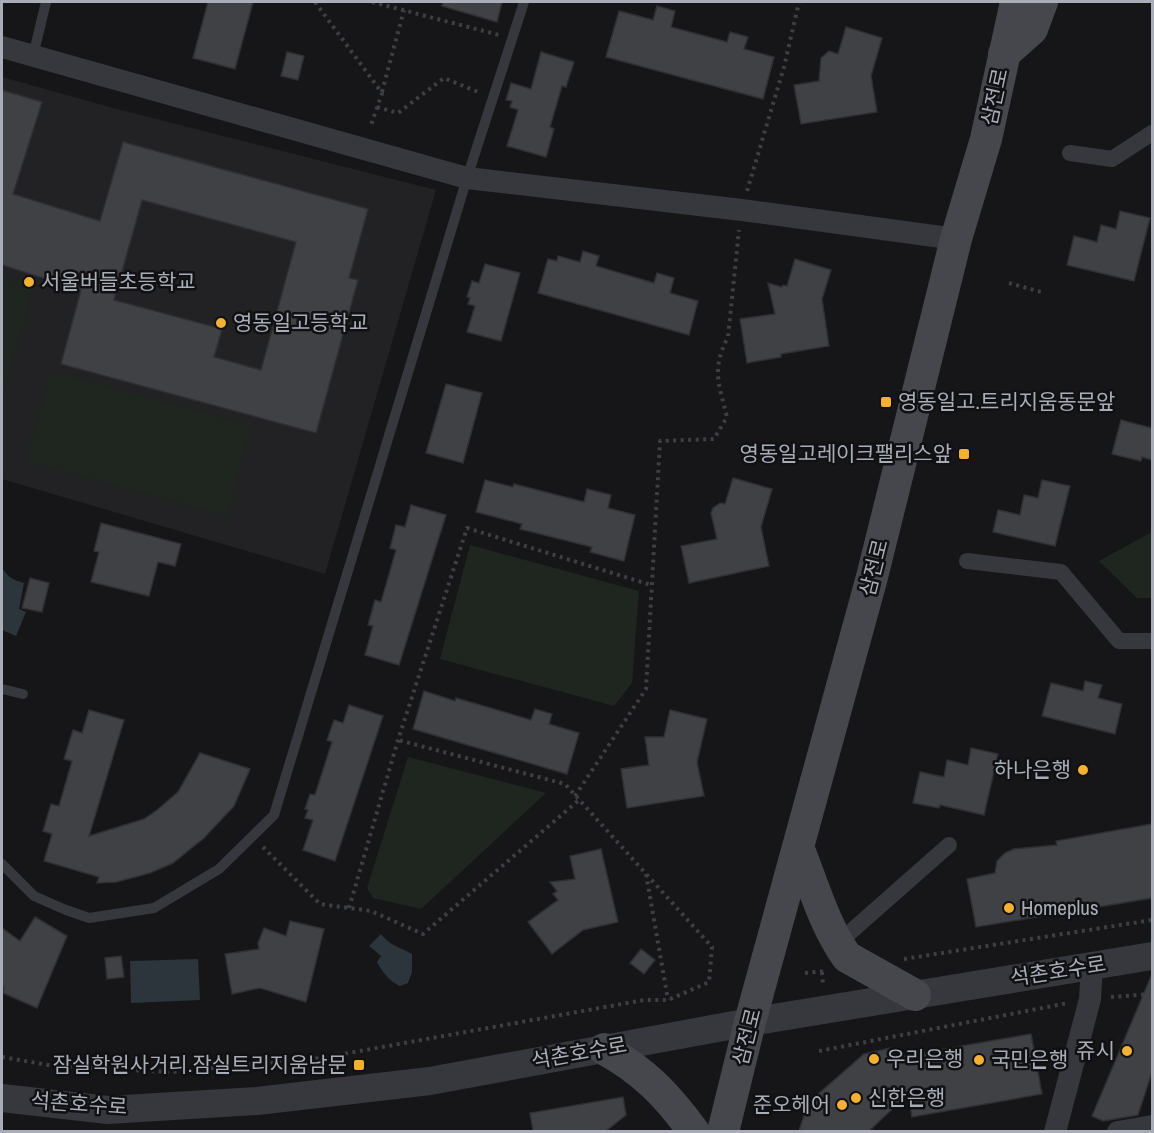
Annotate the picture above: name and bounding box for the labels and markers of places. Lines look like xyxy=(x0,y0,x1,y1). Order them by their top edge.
place label: 서울버들초등학교 xyxy=(41,267,196,296)
marker: 서울버들초등학교 xyxy=(22,275,36,289)
place label: 영동일고등학교 xyxy=(233,308,368,337)
marker: 영동일고등학교 xyxy=(214,316,228,330)
place label: 영동일고.트리지움동문앞 xyxy=(898,387,1115,416)
marker: 영동일고.트리지움동문앞 xyxy=(879,395,893,409)
place label: 영동일고레이크팰리스앞 xyxy=(739,439,952,468)
marker: 영동일고레이크팰리스앞 xyxy=(957,447,971,461)
place label: 하나은행 xyxy=(994,755,1071,784)
marker: 하나은행 xyxy=(1076,763,1090,777)
place label: Homeplus xyxy=(1021,893,1099,922)
marker: Homeplus xyxy=(1002,901,1016,915)
place label: 쥬시 xyxy=(1076,1036,1115,1065)
place label: 우리은행 xyxy=(886,1044,963,1073)
marker: 쥬시 xyxy=(1120,1044,1134,1058)
place label: 국민은행 xyxy=(991,1045,1068,1074)
place label: 잠실학원사거리.잠실트리지움남문 xyxy=(52,1050,347,1079)
marker: 우리은행 xyxy=(867,1052,881,1066)
marker: 국민은행 xyxy=(972,1053,986,1067)
marker: 잠실학원사거리.잠실트리지움남문 xyxy=(352,1058,366,1072)
place label: 신한은행 xyxy=(868,1083,945,1112)
place label: 준오헤어 xyxy=(753,1090,830,1119)
marker: 신한은행 xyxy=(849,1091,863,1105)
marker: 준오헤어 xyxy=(835,1098,849,1112)

